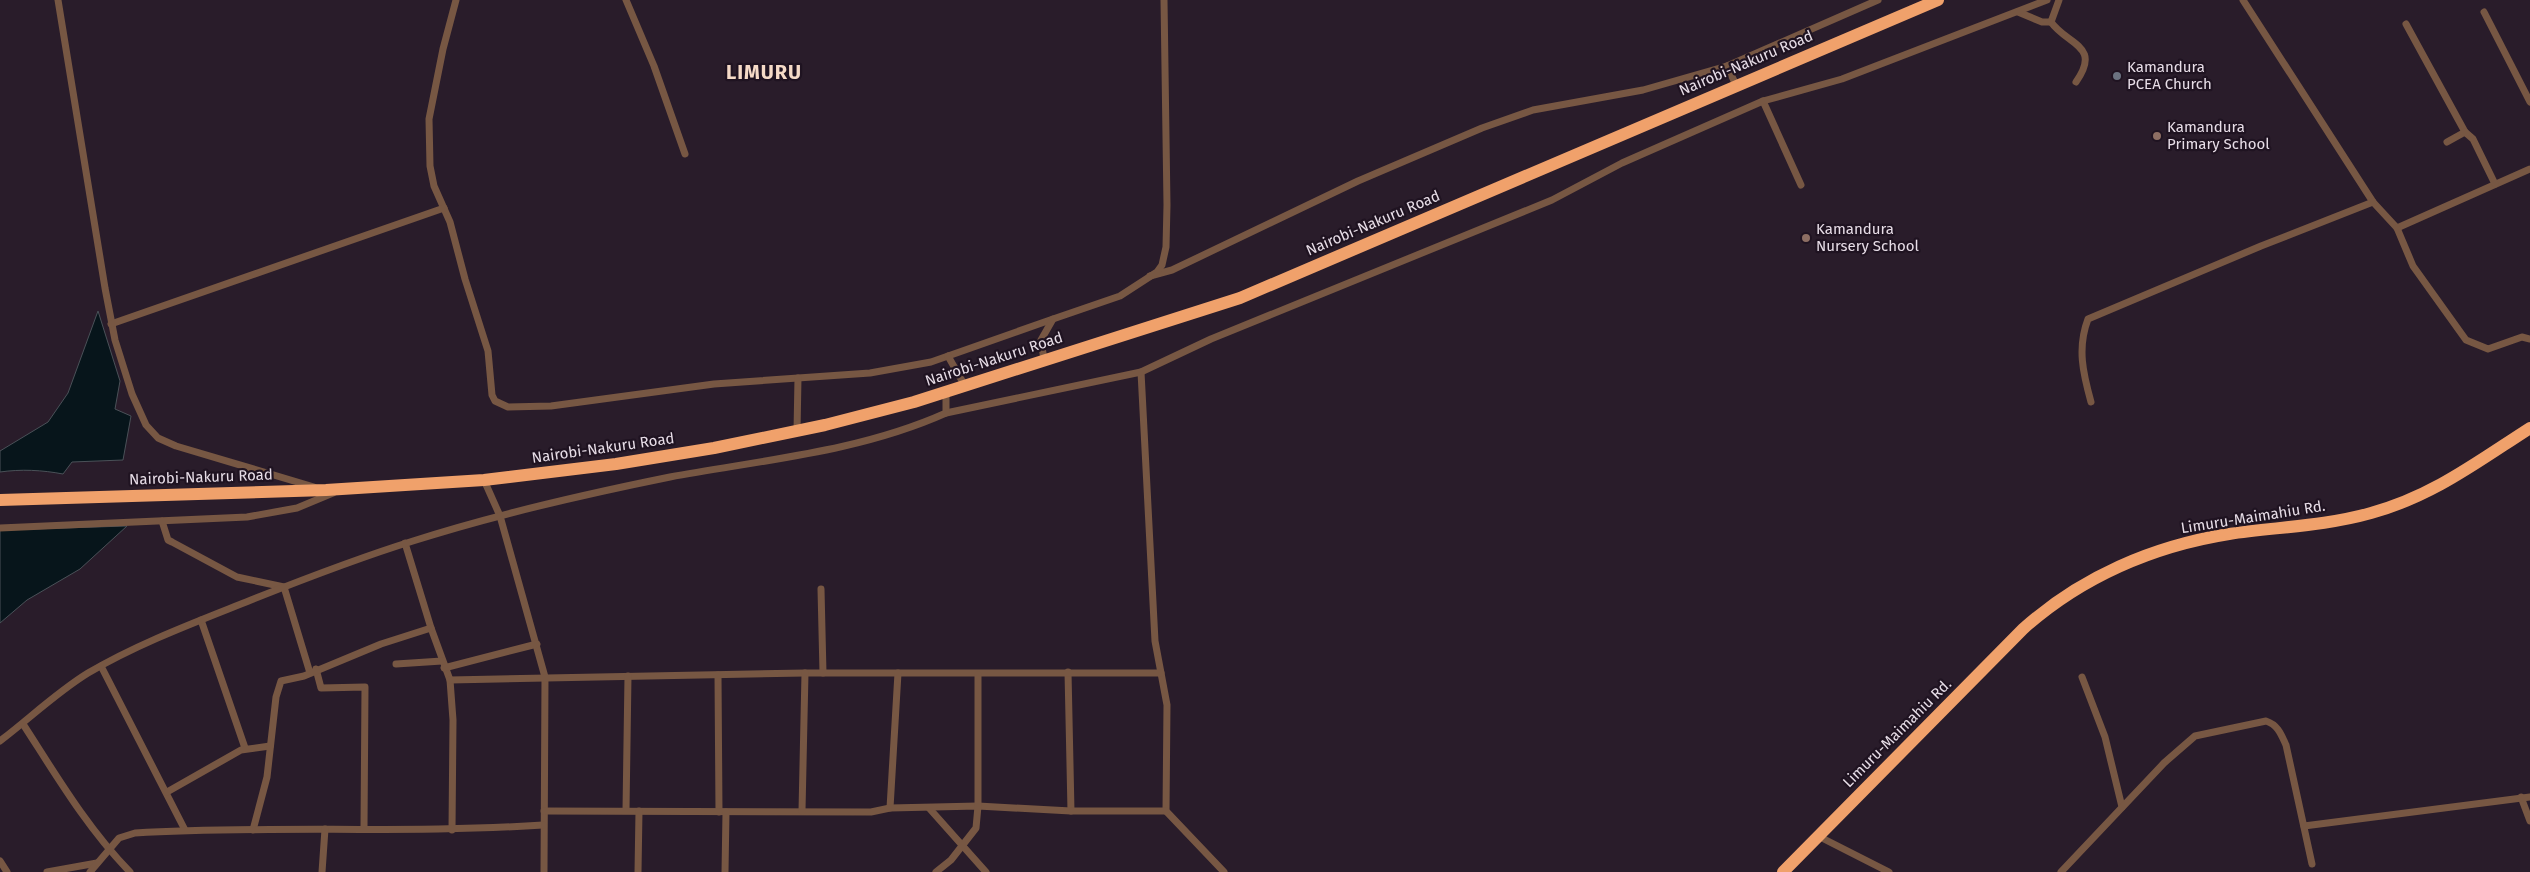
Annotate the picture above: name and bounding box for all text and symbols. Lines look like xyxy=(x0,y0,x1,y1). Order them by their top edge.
street label: Nairobi-Nakuru Road xyxy=(1676,27,1816,99)
place label: Kamandura PCEA Church xyxy=(2127,58,2212,93)
district label: LIMURU xyxy=(726,60,802,84)
marker: Kamandura PCEA Church xyxy=(2111,70,2123,82)
place label: Kamandura Primary School xyxy=(2167,118,2270,153)
marker: Kamandura Primary School xyxy=(2151,130,2163,142)
street label: Nairobi-Nakuru Road xyxy=(1303,187,1443,259)
place label: Kamandura Nursery School xyxy=(1816,220,1920,255)
marker: Kamandura Nursery School xyxy=(1800,232,1812,244)
street label: Nairobi-Nakuru Road xyxy=(923,328,1065,390)
street label: Nairobi-Nakuru Road xyxy=(531,429,675,467)
street label: Nairobi-Nakuru Road xyxy=(129,465,273,489)
street label: Limuru-Maimahiu Rd. xyxy=(2179,497,2327,537)
street label: Limuru-Maimahiu Rd. xyxy=(1839,675,1955,791)

